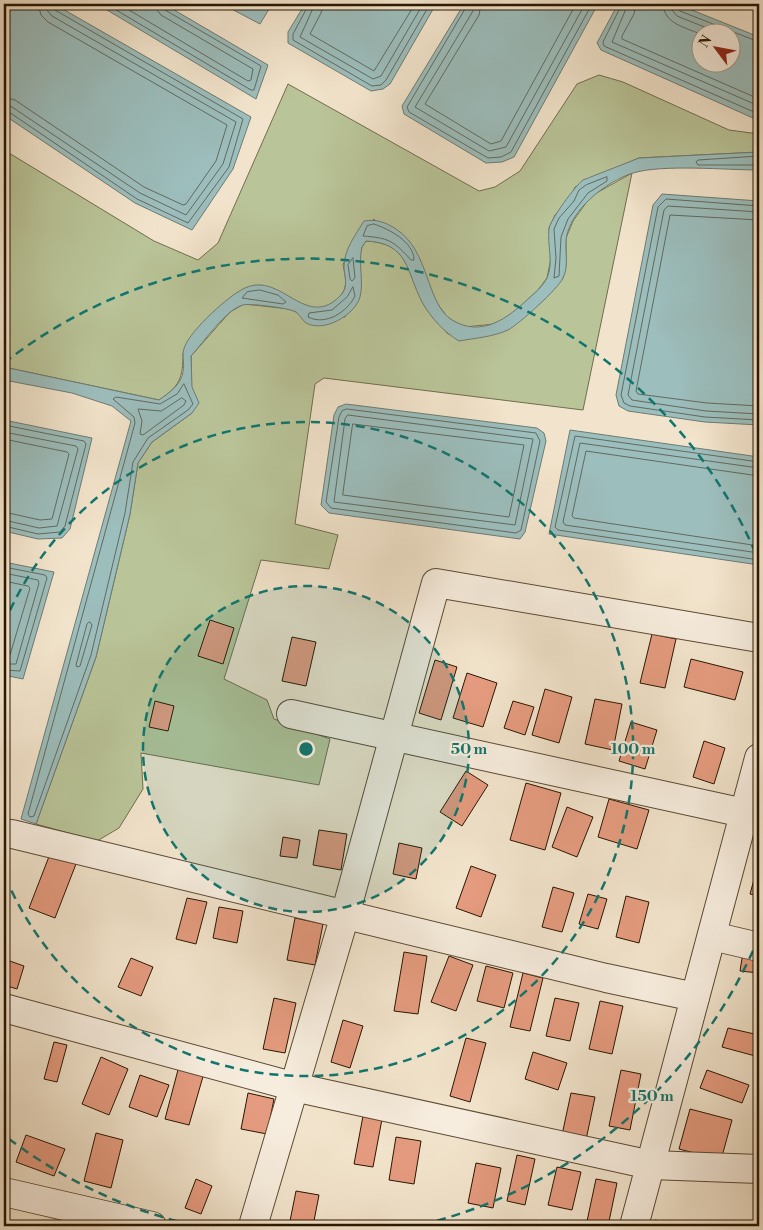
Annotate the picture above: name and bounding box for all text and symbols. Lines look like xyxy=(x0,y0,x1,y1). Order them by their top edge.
north arrow xyxy=(690,22,740,72)
text: N xyxy=(695,32,716,51)
centre of rings xyxy=(297,740,315,758)
text: 50 m xyxy=(451,740,487,759)
text: 100 m xyxy=(611,740,656,759)
text: 150 m xyxy=(630,1087,674,1106)

